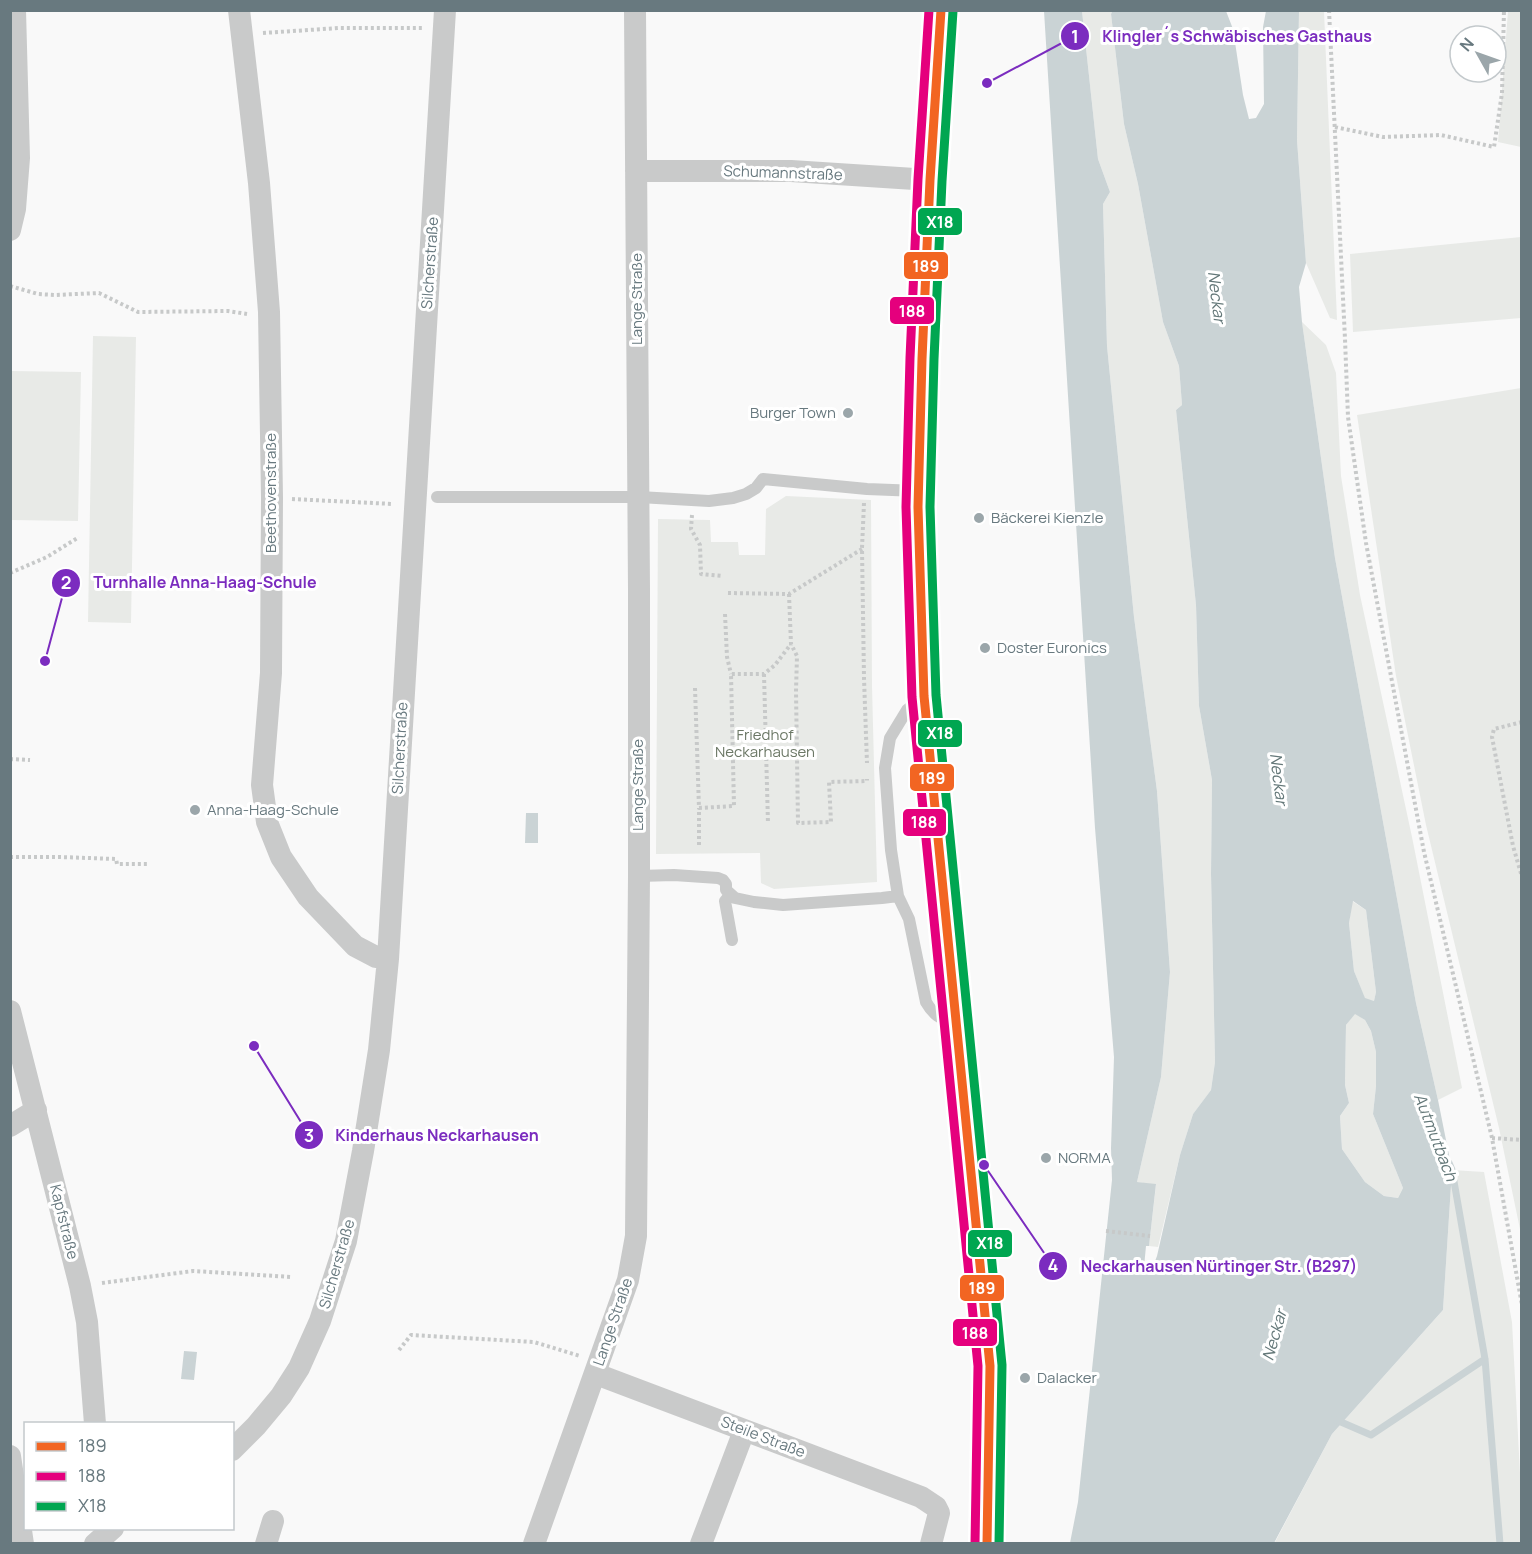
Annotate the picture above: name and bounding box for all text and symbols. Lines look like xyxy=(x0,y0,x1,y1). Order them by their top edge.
callout: Klingler´s Schwäbisches Gasthaus xyxy=(1060,19,1384,53)
text: 1 xyxy=(1071,24,1079,48)
north arrow xyxy=(1448,24,1508,84)
text: Klingler´s Schwäbisches Gasthaus xyxy=(1102,25,1372,47)
text: N xyxy=(1454,33,1479,56)
street label: Schumannstraße xyxy=(723,160,843,185)
line badge: X18 xyxy=(917,207,963,236)
text: X18 xyxy=(926,211,954,233)
street label: Silcherstraße xyxy=(416,216,443,310)
line badge: 189 xyxy=(903,251,949,280)
street label: Lange Straße xyxy=(626,253,647,345)
text: 189 xyxy=(913,255,939,277)
water label: Neckar xyxy=(1203,270,1231,326)
line badge: 188 xyxy=(889,296,935,325)
text: 188 xyxy=(899,300,925,322)
place label: Burger Town xyxy=(750,402,836,423)
marker: Burger Town xyxy=(841,406,855,420)
street label: Beethovenstraße xyxy=(260,433,281,553)
place label: Bäckerei Kienzle xyxy=(991,507,1104,528)
marker: Bäckerei Kienzle xyxy=(972,511,986,525)
callout: Turnhalle Anna-Haag-Schule xyxy=(51,566,329,600)
text: 2 xyxy=(61,570,71,594)
text: Turnhalle Anna-Haag-Schule xyxy=(93,571,317,593)
place label: Doster Euronics xyxy=(997,637,1107,658)
marker: Doster Euronics xyxy=(978,641,992,655)
street label: Silcherstraße xyxy=(387,701,412,795)
line badge: X18 xyxy=(917,719,963,748)
text: X18 xyxy=(926,722,954,744)
park label: Friedhof Neckarhausen xyxy=(715,724,815,762)
street label: Lange Straße xyxy=(627,739,648,831)
water label: Neckar xyxy=(1265,752,1293,808)
line badge: 189 xyxy=(909,763,955,792)
text: 189 xyxy=(919,767,945,789)
place label: Anna-Haag-Schule xyxy=(207,799,339,820)
marker: Anna-Haag-Schule xyxy=(188,803,202,817)
line badge: 188 xyxy=(902,808,947,837)
text: 188 xyxy=(911,811,937,833)
water label: Autmutbach xyxy=(1409,1090,1463,1184)
callout: Kinderhaus Neckarhausen xyxy=(294,1118,551,1152)
text: 3 xyxy=(304,1123,314,1147)
text: Kinderhaus Neckarhausen xyxy=(335,1124,539,1146)
place label: NORMA xyxy=(1058,1147,1111,1168)
marker: NORMA xyxy=(1039,1151,1053,1165)
street label: Kapfstraße xyxy=(45,1182,84,1262)
street label: Silcherstraße xyxy=(314,1216,359,1311)
line badge: X18 xyxy=(967,1229,1013,1258)
text: X18 xyxy=(976,1232,1004,1254)
callout: Neckarhausen Nürtinger Str. (B297) xyxy=(1038,1249,1369,1283)
text: 4 xyxy=(1048,1253,1059,1277)
text: Neckarhausen Nürtinger Str. (B297) xyxy=(1081,1255,1357,1277)
line badge: 189 xyxy=(959,1274,1005,1302)
street label: Lange Straße xyxy=(588,1275,638,1369)
text: 189 xyxy=(969,1277,995,1299)
water label: Neckar xyxy=(1256,1305,1292,1363)
line badge: 188 xyxy=(952,1318,998,1347)
text: 188 xyxy=(962,1322,988,1344)
place label: Dalacker xyxy=(1037,1367,1098,1388)
marker: Dalacker xyxy=(1018,1371,1032,1385)
street label: Steile Straße xyxy=(718,1411,809,1462)
legend xyxy=(24,1422,234,1530)
text: 189 xyxy=(78,1433,107,1457)
text: 188 xyxy=(78,1463,106,1487)
text: X18 xyxy=(78,1493,106,1517)

